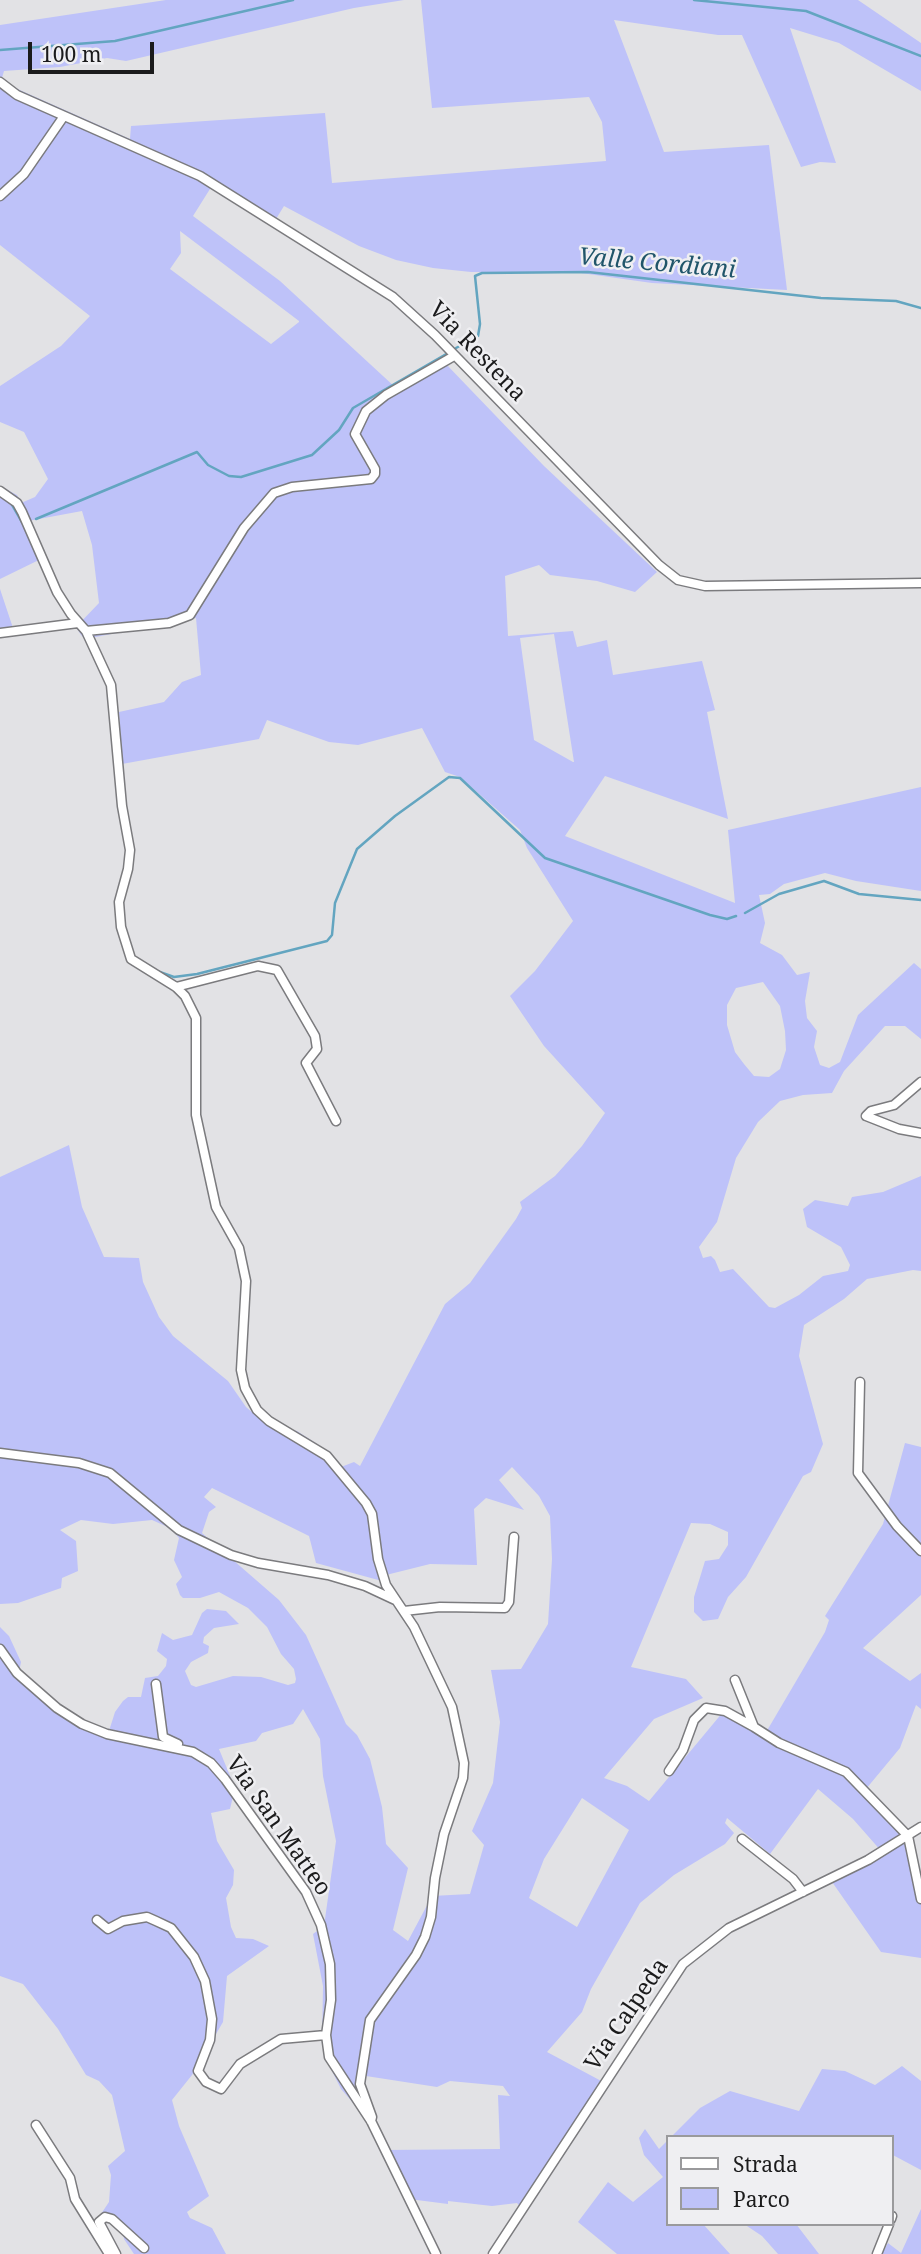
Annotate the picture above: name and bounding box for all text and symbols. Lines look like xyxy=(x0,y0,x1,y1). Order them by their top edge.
scale bar xyxy=(32,28,158,72)
text: 100 m xyxy=(41,40,102,68)
water label: Valle Cordiani xyxy=(577,243,737,285)
street label: Via Restena xyxy=(423,296,531,408)
street label: Via San Matteo xyxy=(220,1751,336,1901)
street label: Via Calpeda xyxy=(579,1954,675,2076)
legend xyxy=(666,2135,893,2226)
text: Strada xyxy=(733,2150,798,2178)
text: Parco xyxy=(733,2185,790,2213)

